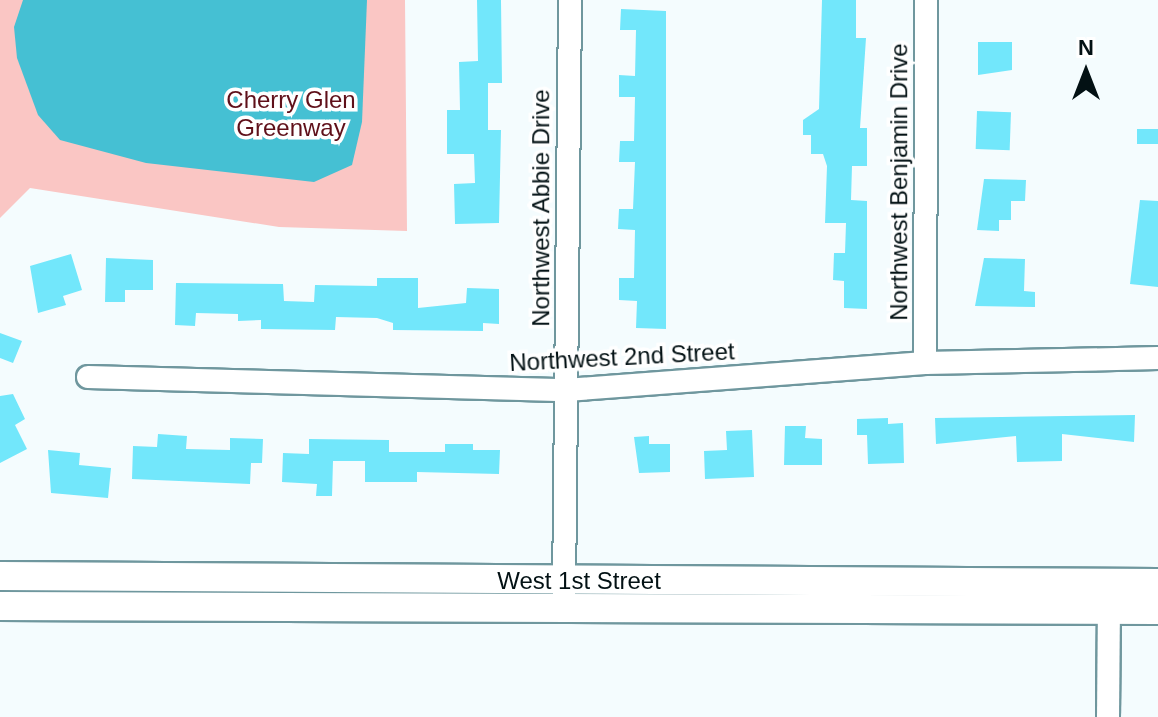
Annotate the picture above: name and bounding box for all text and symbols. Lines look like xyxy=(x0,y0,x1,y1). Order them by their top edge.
north arrow xyxy=(1046,32,1126,112)
text: N xyxy=(1078,35,1094,60)
street label: Northwest Benjamin Drive xyxy=(885,43,913,321)
park label: Cherry Glen Greenway xyxy=(226,86,356,142)
street label: Northwest Abbie Drive xyxy=(527,89,555,327)
street label: Northwest 2nd Street xyxy=(509,337,735,377)
street label: West 1st Street xyxy=(497,567,661,595)

